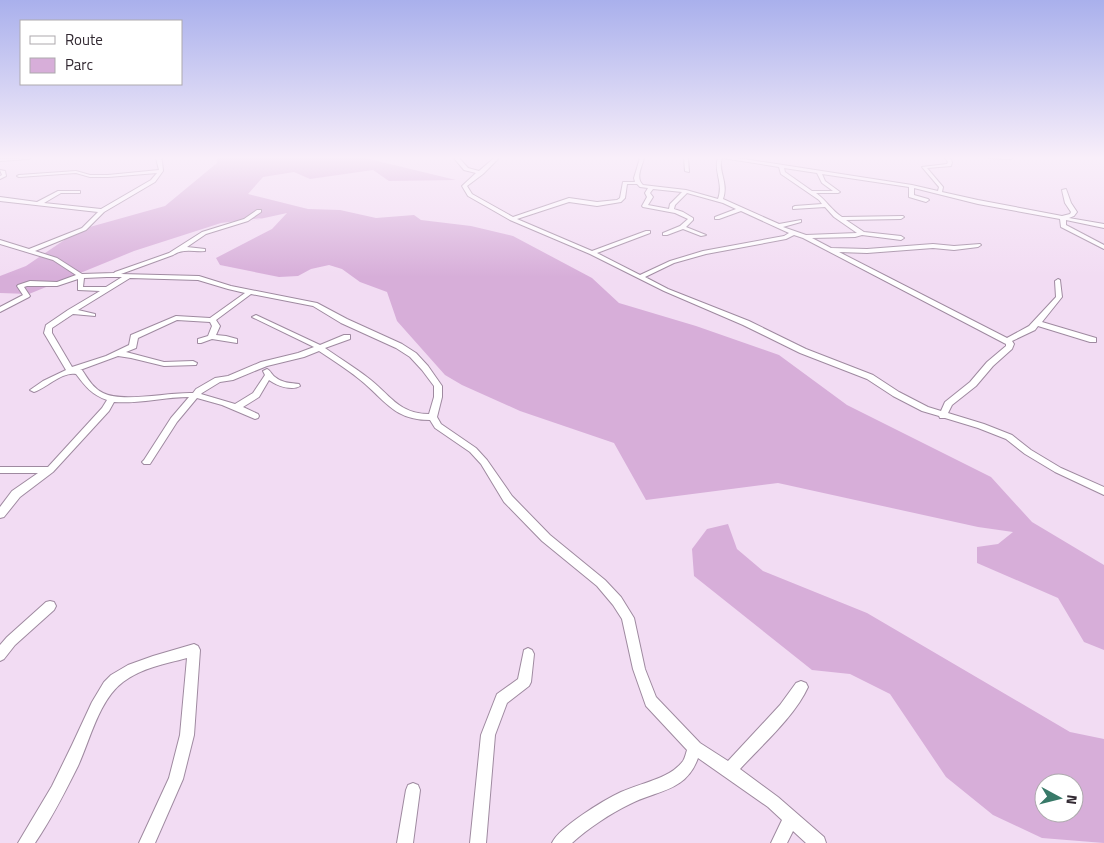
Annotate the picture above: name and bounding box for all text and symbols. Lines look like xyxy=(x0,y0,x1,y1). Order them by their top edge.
legend xyxy=(20,20,182,85)
text: Route xyxy=(65,28,103,51)
text: Parc xyxy=(65,53,93,76)
north arrow xyxy=(1034,773,1084,823)
text: N xyxy=(1061,794,1083,806)

